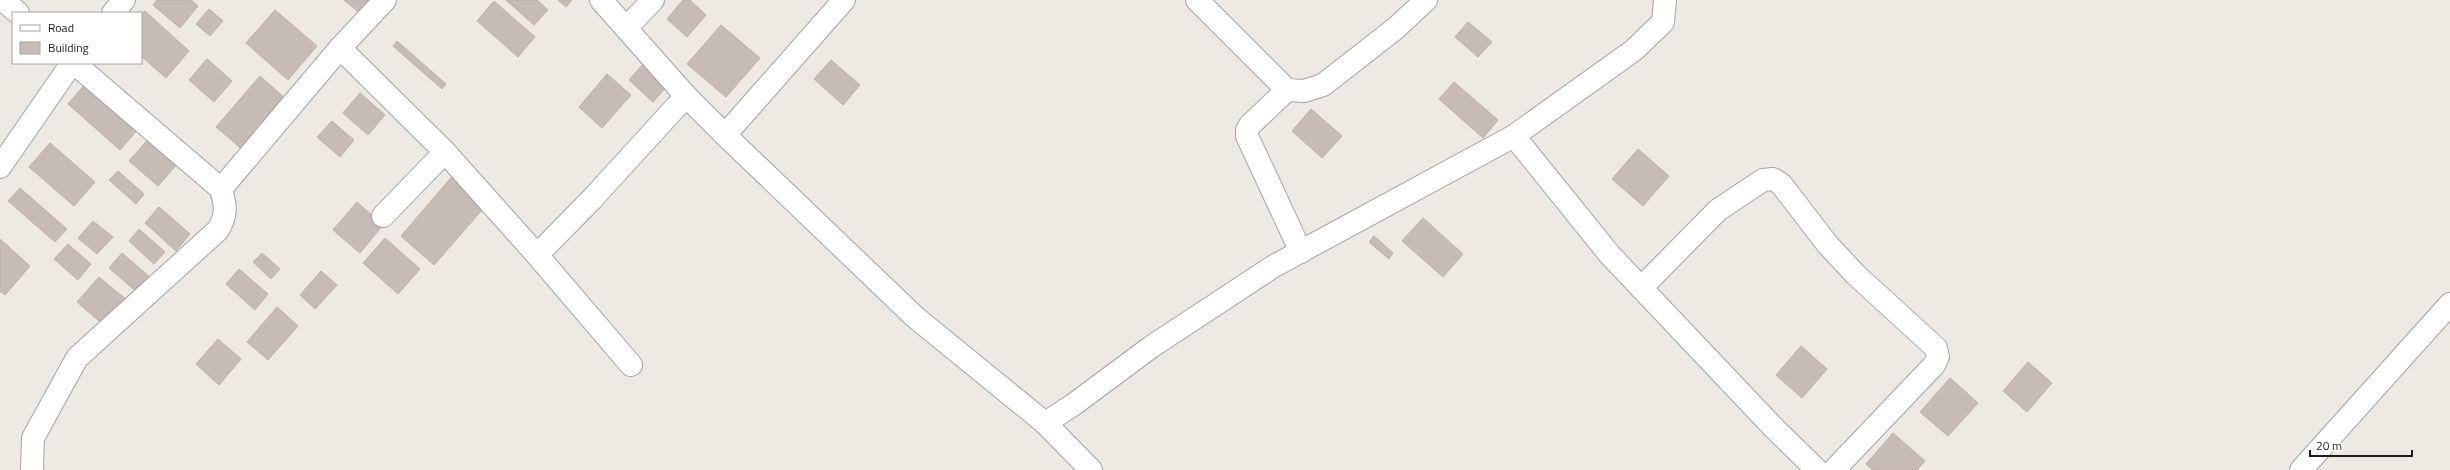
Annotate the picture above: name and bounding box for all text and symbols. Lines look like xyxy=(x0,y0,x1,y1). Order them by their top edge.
legend xyxy=(12,12,142,64)
text: Road xyxy=(48,18,74,37)
text: Building xyxy=(48,38,89,57)
scale bar xyxy=(2310,432,2412,458)
text: 20 m xyxy=(2316,436,2342,455)

